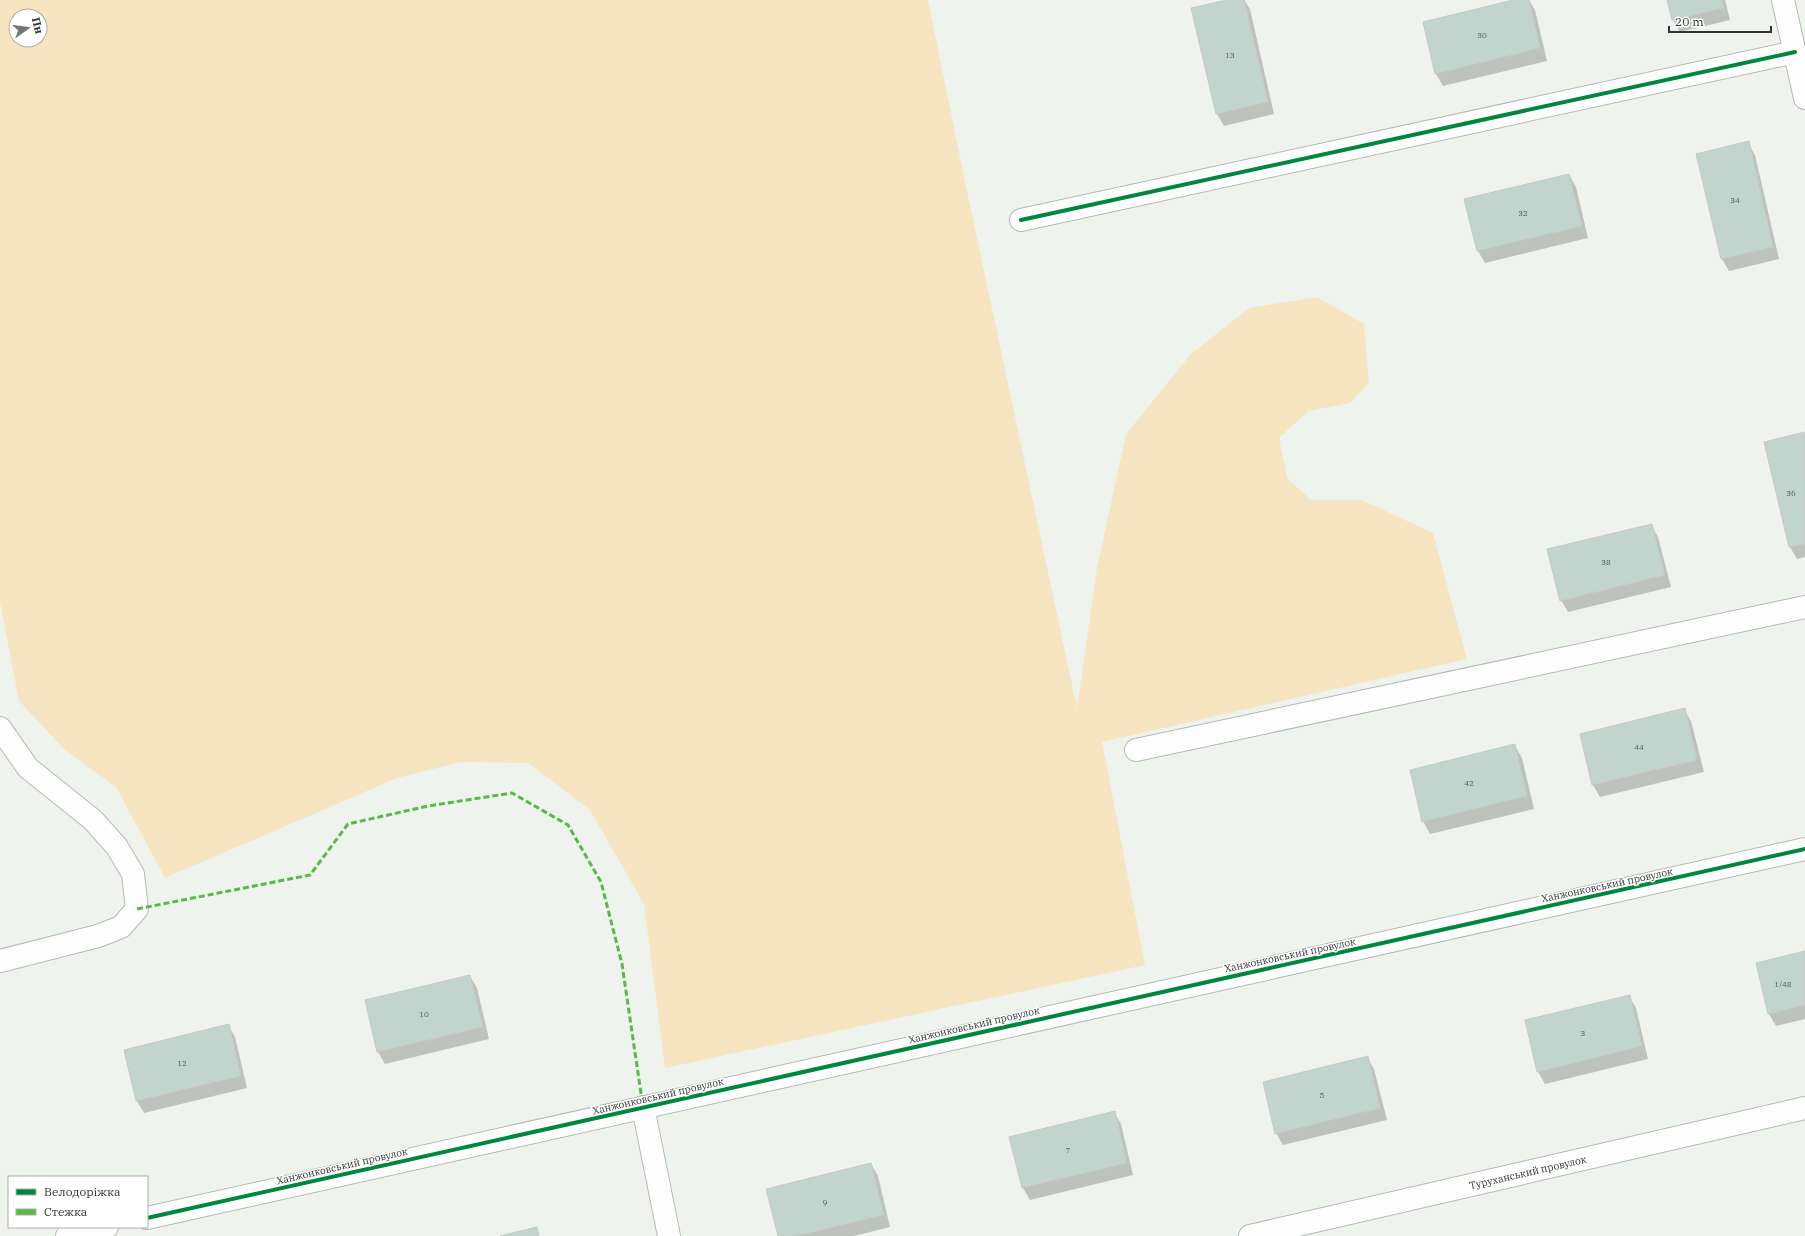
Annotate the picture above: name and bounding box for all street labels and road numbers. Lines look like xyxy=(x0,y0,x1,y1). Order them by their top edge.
street label: Ханжонковський провулок xyxy=(1540,865,1674,905)
street label: Ханжонковський провулок xyxy=(1223,935,1357,975)
street label: Ханжонковський провулок xyxy=(907,1004,1041,1046)
street label: Ханжонковський провулок xyxy=(591,1075,725,1117)
street label: Ханжонковський провулок xyxy=(275,1145,409,1187)
street label: Туруханський провулок xyxy=(1468,1152,1588,1192)

